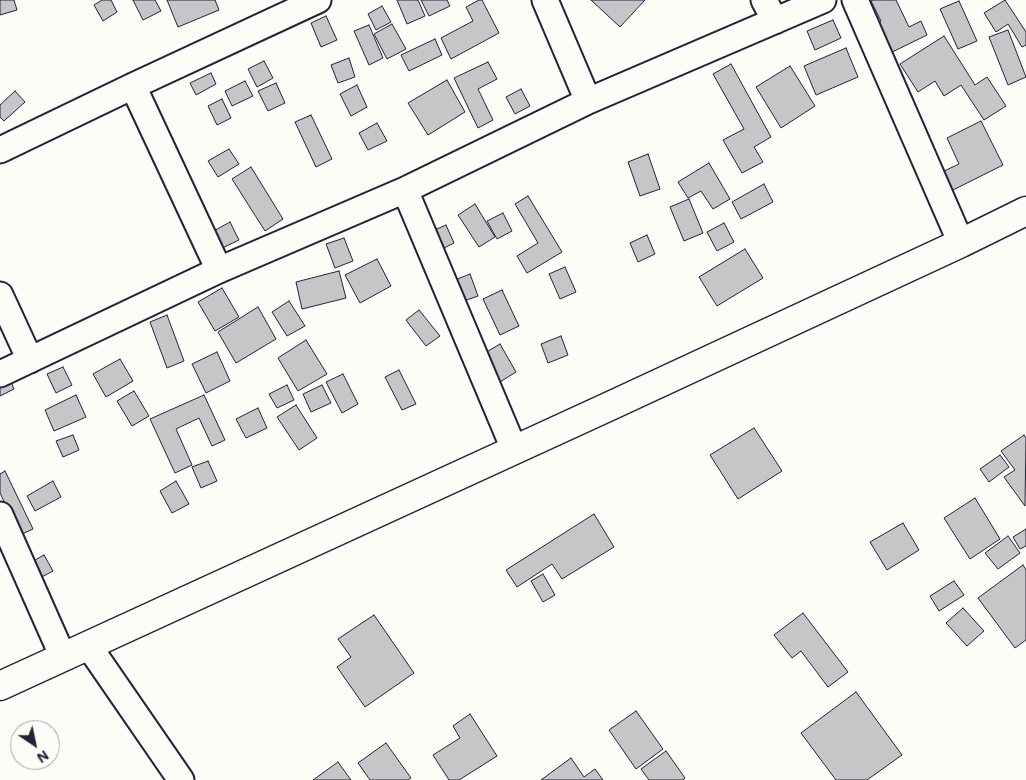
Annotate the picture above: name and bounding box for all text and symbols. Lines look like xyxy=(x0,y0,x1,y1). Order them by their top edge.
north arrow xyxy=(10,720,60,770)
text: N xyxy=(33,746,53,768)

